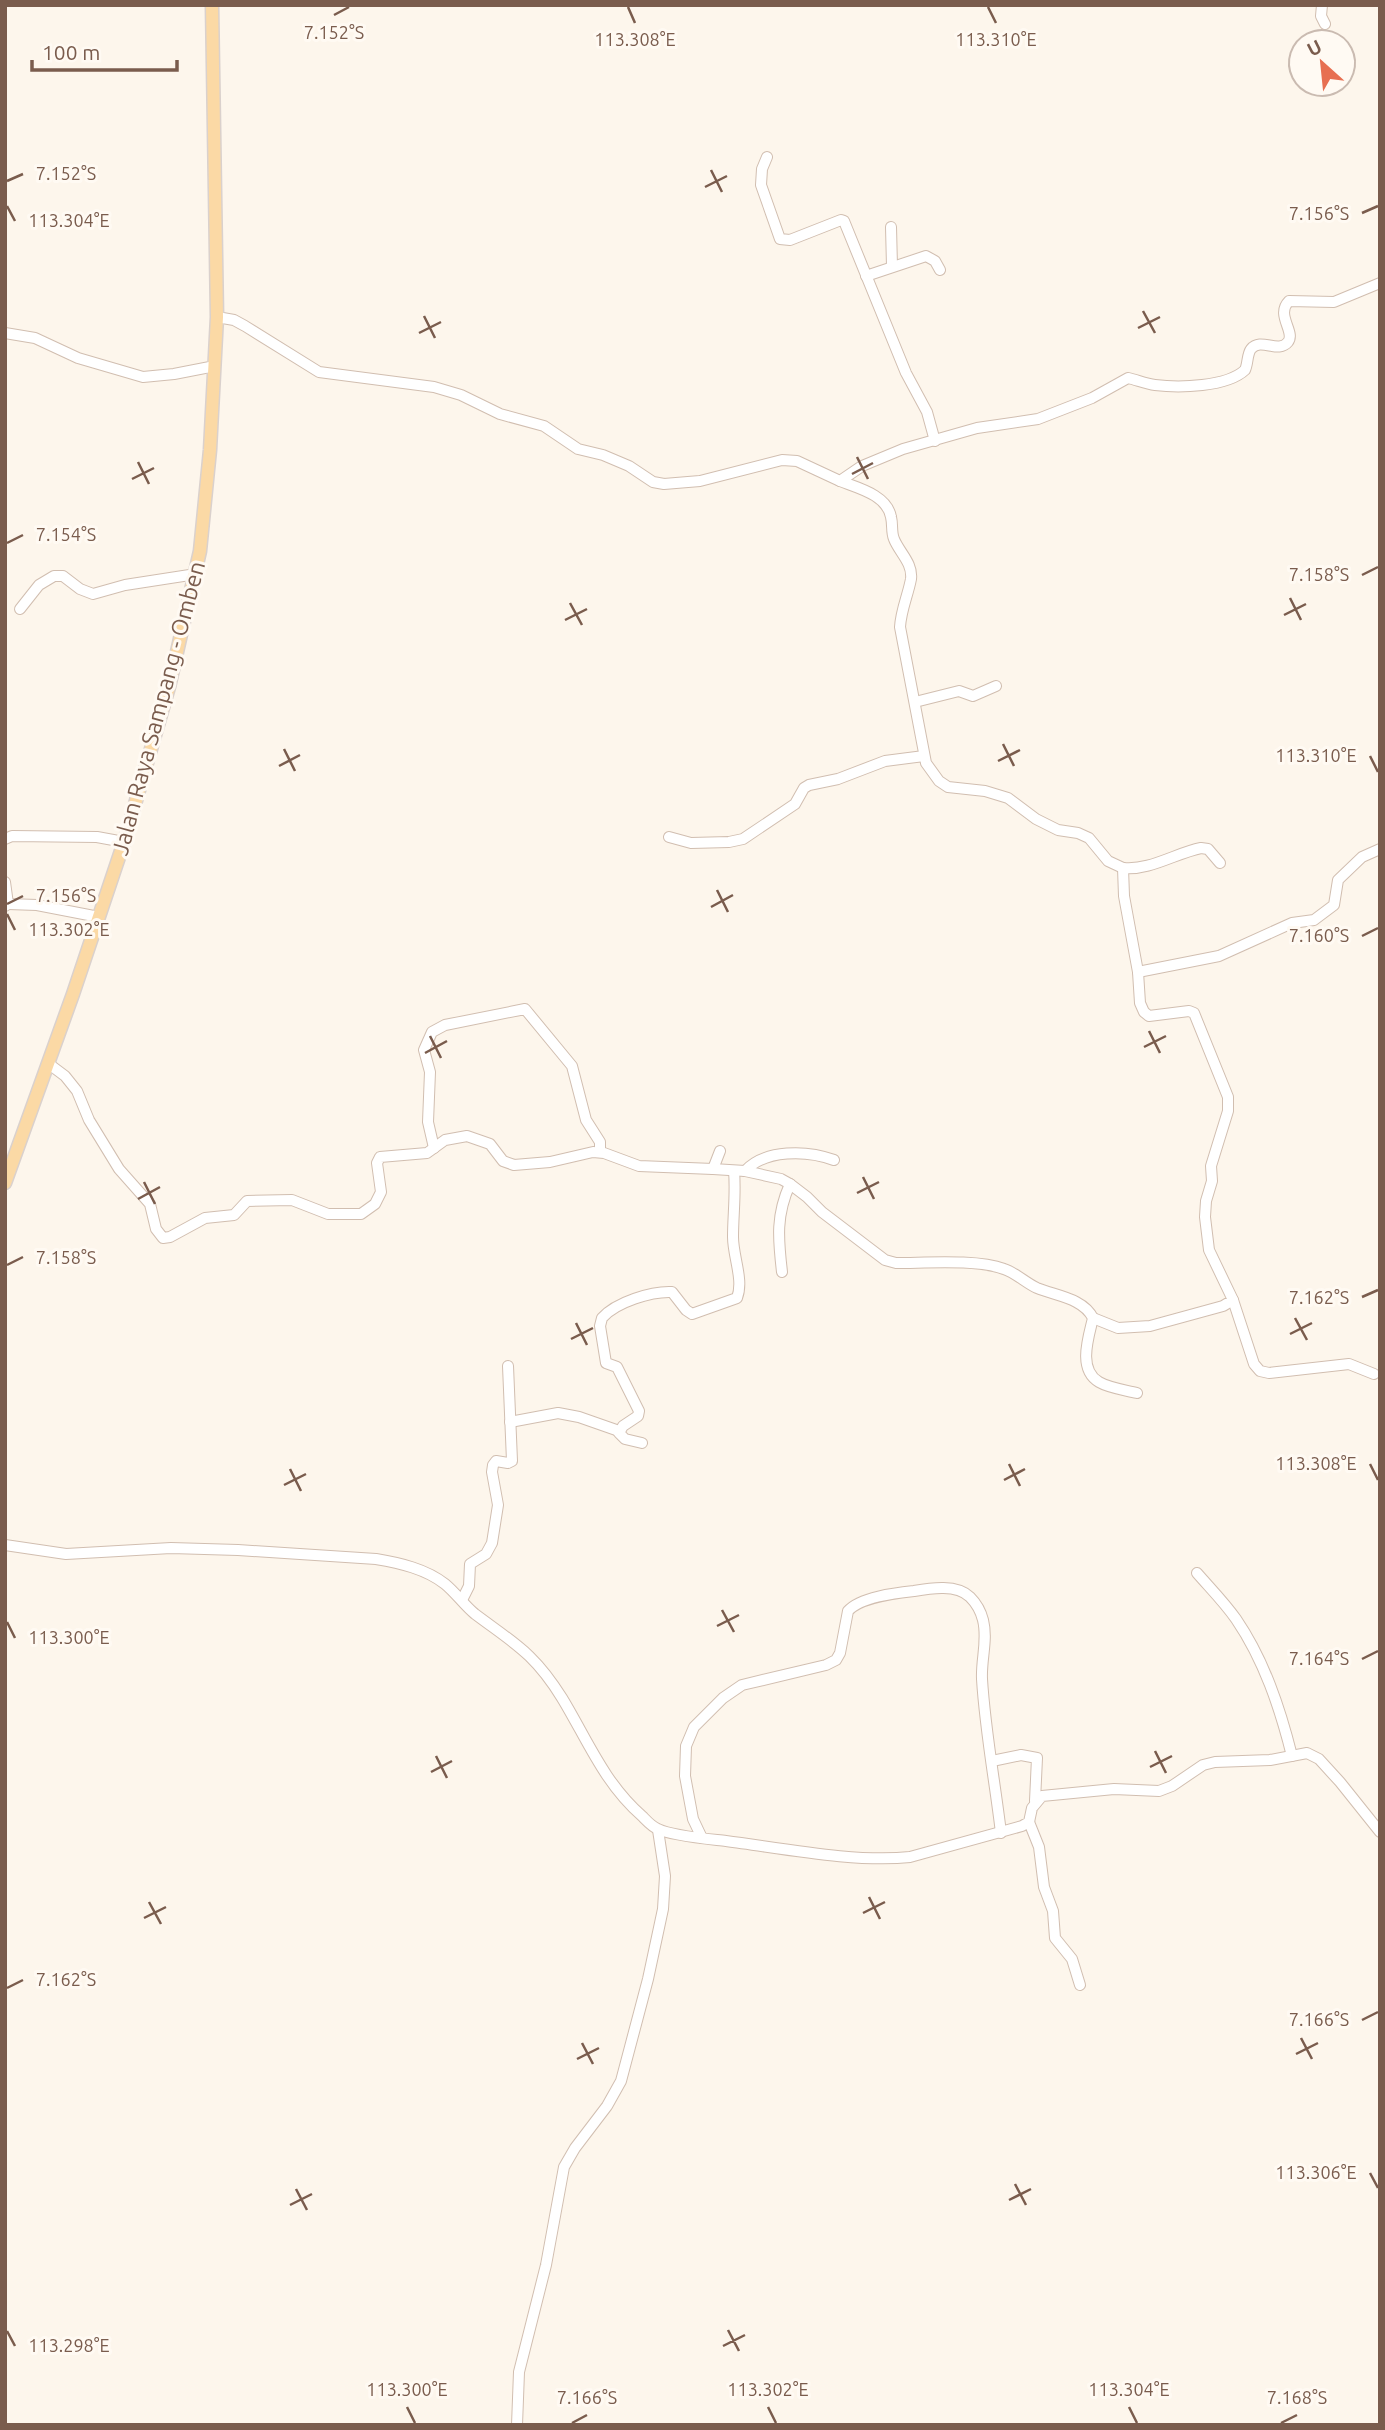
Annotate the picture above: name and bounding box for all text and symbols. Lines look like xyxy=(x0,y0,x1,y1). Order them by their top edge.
text: 7.152°S xyxy=(304,22,364,42)
scale bar xyxy=(32,28,177,72)
north arrow xyxy=(1287,28,1357,98)
text: 113.308°E xyxy=(594,29,676,49)
text: 113.310°E xyxy=(955,29,1037,49)
text: U xyxy=(1303,35,1325,61)
text: 100 m xyxy=(42,40,100,64)
text: 7.152°S xyxy=(36,163,96,183)
text: 7.156°S xyxy=(1289,203,1349,223)
text: 113.304°E xyxy=(28,210,110,230)
text: 7.154°S xyxy=(36,524,96,544)
street label: Jalan Raya Sampang - Omben xyxy=(107,558,209,858)
text: 7.158°S xyxy=(1289,564,1349,584)
text: 113.310°E xyxy=(1275,745,1357,765)
text: 7.156°S xyxy=(36,885,96,905)
text: 113.302°E xyxy=(28,919,110,939)
text: 7.160°S xyxy=(1289,925,1349,945)
text: 7.158°S xyxy=(36,1247,96,1267)
text: 7.162°S xyxy=(1289,1287,1349,1307)
text: 113.308°E xyxy=(1275,1453,1357,1473)
text: 113.300°E xyxy=(28,1627,110,1647)
text: 7.164°S xyxy=(1289,1648,1349,1668)
text: 7.162°S xyxy=(36,1969,96,1989)
text: 7.166°S xyxy=(1289,2009,1349,2029)
text: 113.306°E xyxy=(1275,2162,1357,2182)
text: 113.298°E xyxy=(28,2335,110,2355)
text: 113.300°E xyxy=(366,2379,448,2399)
text: 113.302°E xyxy=(727,2379,809,2399)
text: 113.304°E xyxy=(1088,2379,1170,2399)
text: 7.166°S xyxy=(557,2387,617,2407)
text: 7.168°S xyxy=(1267,2387,1327,2407)

